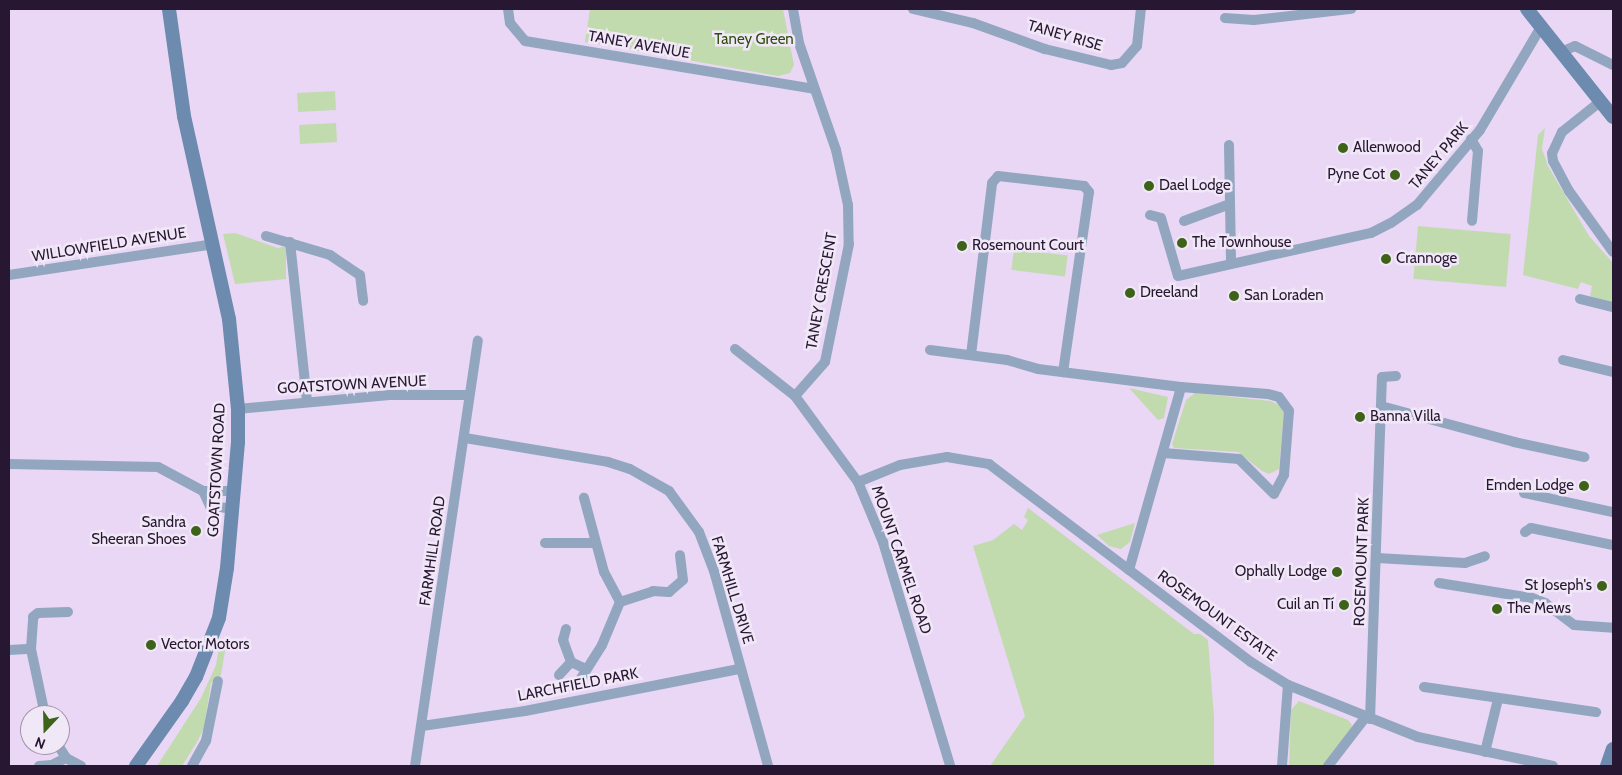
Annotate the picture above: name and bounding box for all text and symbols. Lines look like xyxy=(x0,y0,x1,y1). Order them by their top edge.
street label: TANEY RISE xyxy=(1025,17,1105,55)
street label: TANEY AVENUE xyxy=(587,27,691,63)
park label: Taney Green xyxy=(714,31,794,49)
street label: TANEY PARK xyxy=(1406,119,1472,193)
place label: Allenwood xyxy=(1353,139,1421,157)
marker: Allenwood xyxy=(1337,142,1349,154)
place label: Pyne Cot xyxy=(1327,166,1385,184)
marker: Pyne Cot xyxy=(1389,169,1401,181)
place label: Dael Lodge xyxy=(1159,177,1231,195)
marker: Dael Lodge xyxy=(1143,180,1155,192)
street label: WILLOWFIELD AVENUE xyxy=(31,224,187,266)
street label: TANEY CRESCENT xyxy=(803,231,841,351)
place label: The Townhouse xyxy=(1192,234,1291,252)
place label: Rosemount Court xyxy=(972,237,1084,255)
marker: The Townhouse xyxy=(1176,237,1188,249)
marker: Rosemount Court xyxy=(956,240,968,252)
place label: Crannoge xyxy=(1396,250,1457,268)
marker: Crannoge xyxy=(1380,253,1392,265)
place label: Dreeland xyxy=(1140,284,1198,302)
marker: Dreeland xyxy=(1124,287,1136,299)
place label: San Loraden xyxy=(1244,287,1324,305)
marker: San Loraden xyxy=(1228,290,1240,302)
street label: GOATSTOWN AVENUE xyxy=(277,372,427,398)
street label: GOATSTOWN ROAD xyxy=(204,402,230,538)
place label: Banna Villa xyxy=(1370,408,1441,426)
marker: Banna Villa xyxy=(1354,411,1366,423)
place label: Emden Lodge xyxy=(1486,477,1574,495)
marker: Emden Lodge xyxy=(1578,480,1590,492)
street label: MOUNT CARMEL ROAD xyxy=(867,483,935,637)
street label: FARMHILL ROAD xyxy=(416,495,450,607)
street label: ROSEMOUNT PARK xyxy=(1351,497,1373,627)
place label: Sandra Sheeran Shoes xyxy=(91,513,186,548)
marker: Sandra Sheeran Shoes xyxy=(190,525,202,537)
street label: FARMHILL DRIVE xyxy=(707,534,757,646)
place label: Ophally Lodge xyxy=(1235,563,1327,581)
marker: Ophally Lodge xyxy=(1331,566,1343,578)
street label: ROSEMOUNT ESTATE xyxy=(1154,567,1280,665)
place label: St Joseph's xyxy=(1524,577,1592,595)
marker: St Joseph's xyxy=(1596,580,1608,592)
place label: Cuil an Tí xyxy=(1277,596,1334,614)
marker: Cuil an Tí xyxy=(1338,599,1350,611)
place label: The Mews xyxy=(1507,600,1571,618)
marker: The Mews xyxy=(1491,603,1503,615)
place label: Vector Motors xyxy=(161,636,249,654)
marker: Vector Motors xyxy=(145,639,157,651)
street label: LARCHFIELD PARK xyxy=(516,665,640,705)
north arrow xyxy=(20,705,70,755)
text: N xyxy=(32,733,48,753)

